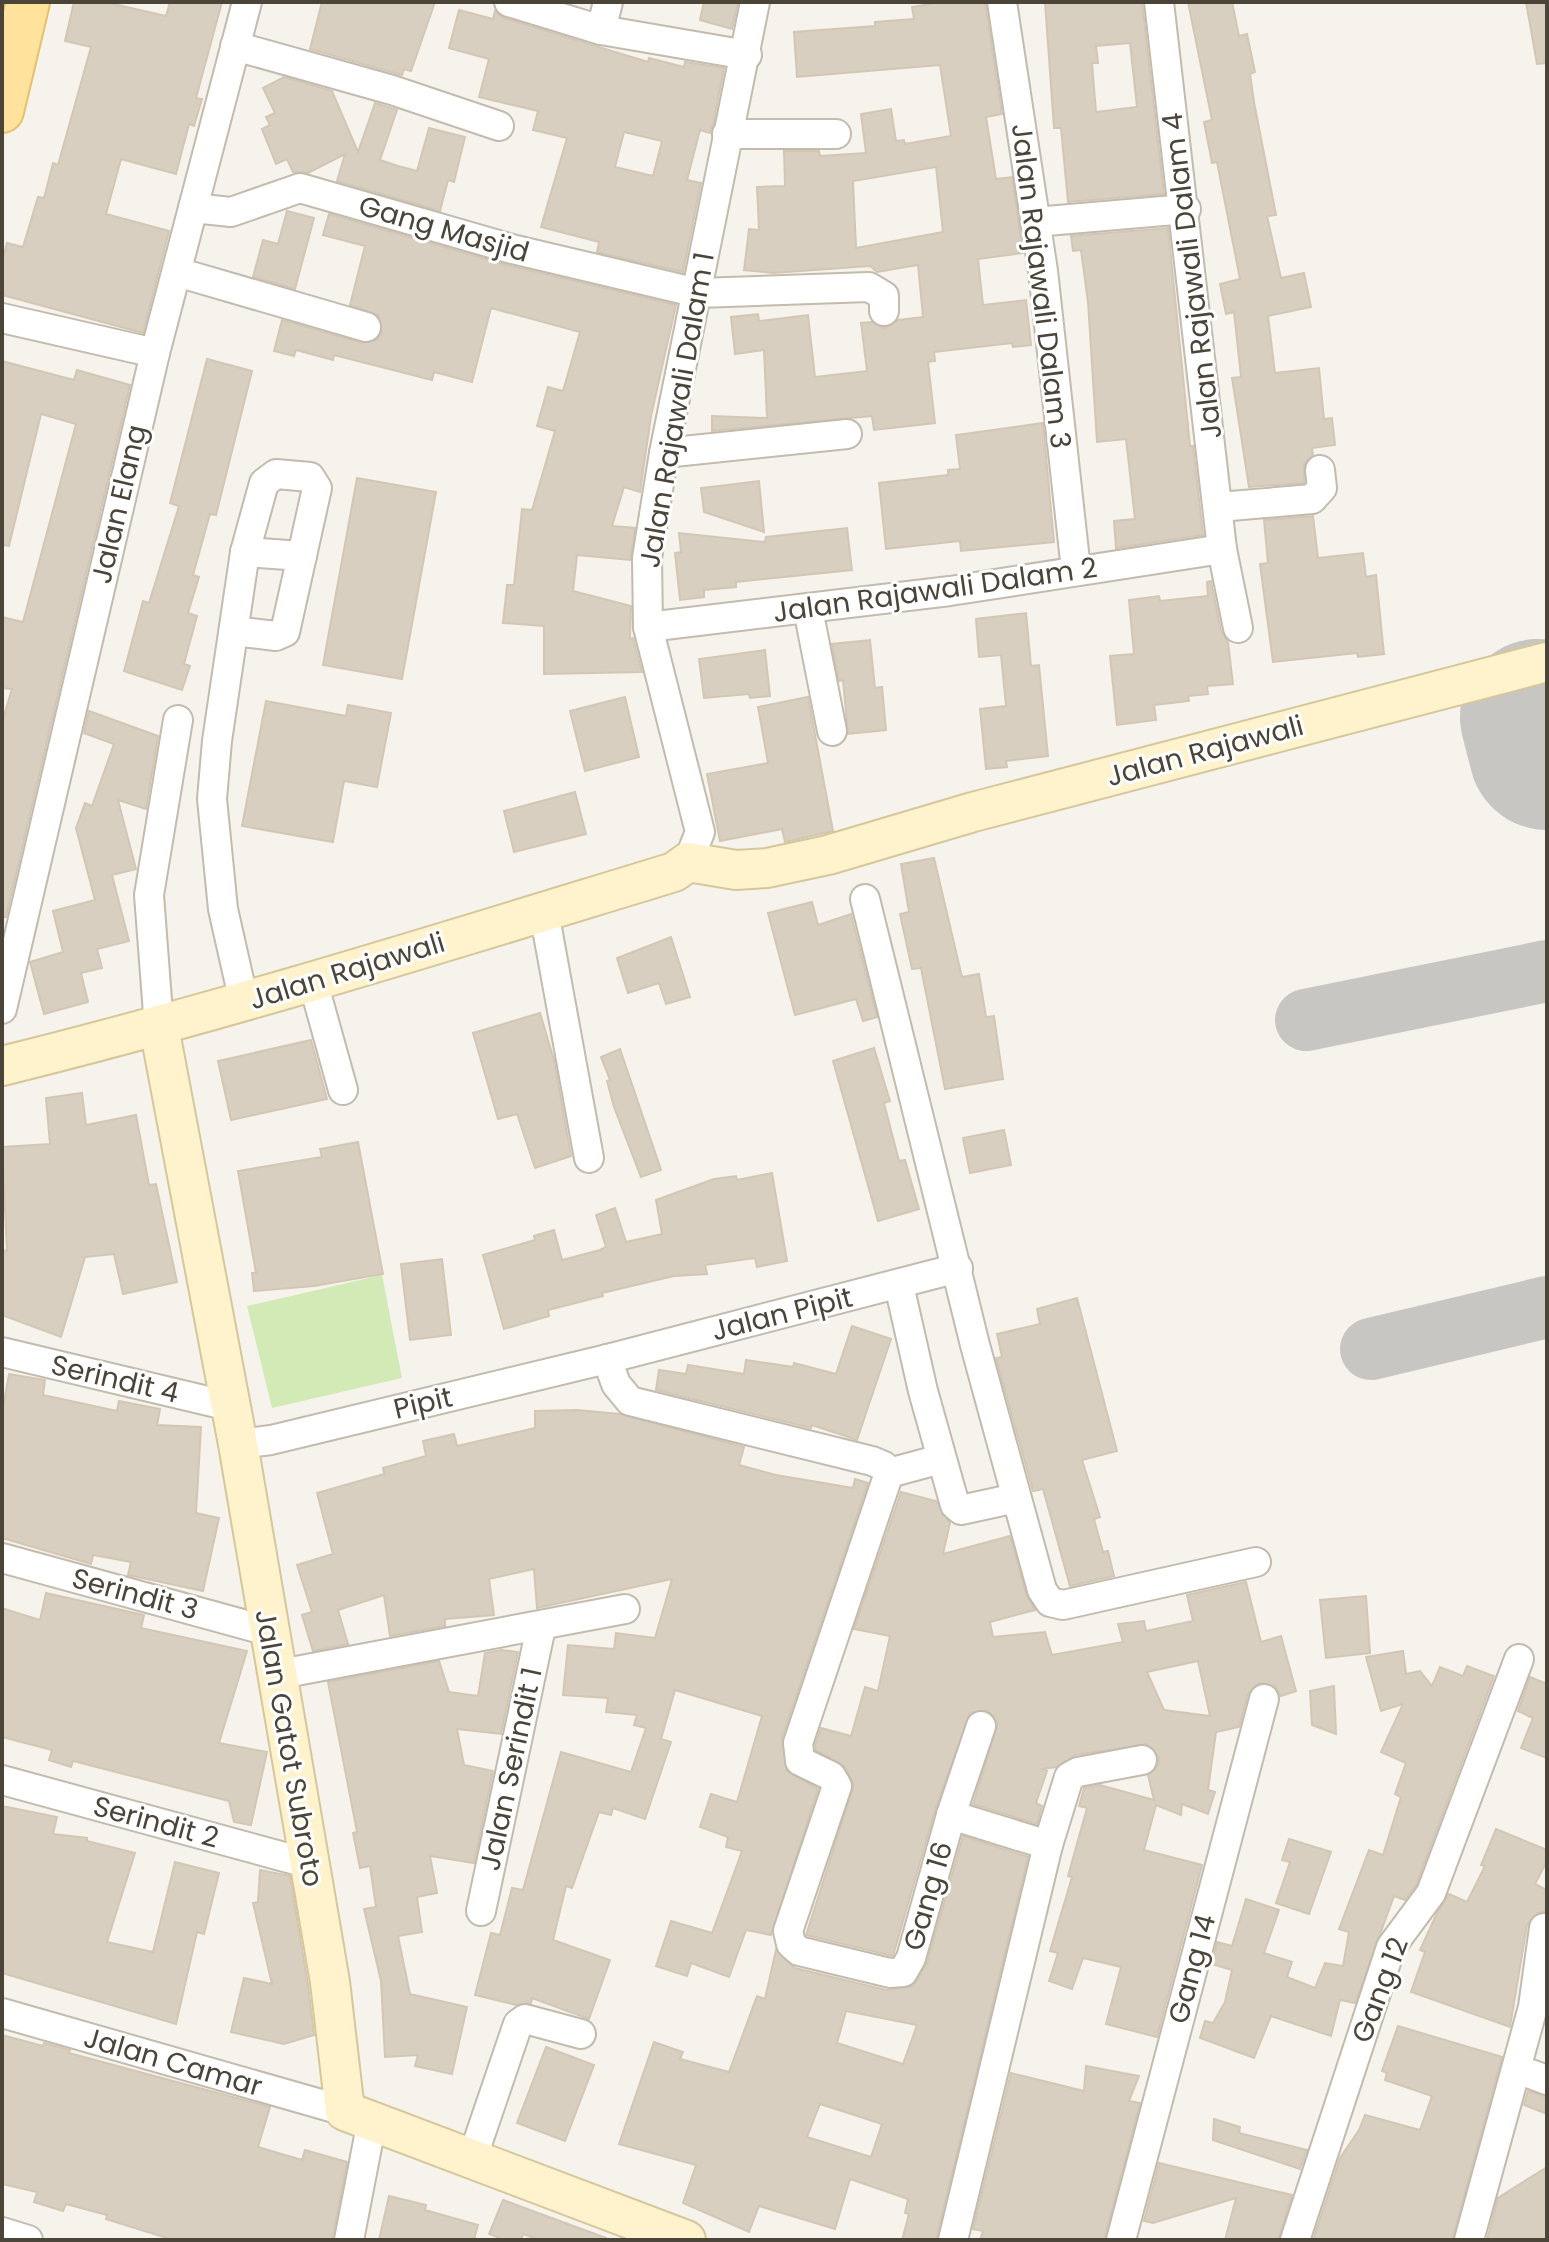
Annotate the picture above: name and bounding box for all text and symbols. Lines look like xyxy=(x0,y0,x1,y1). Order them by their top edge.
street label: Jalan Rajawali Dalam 4 xyxy=(1153,111,1231,441)
street label: Jalan Rajawali Dalam 3 xyxy=(1002,121,1080,451)
street label: Gang Masjid xyxy=(354,186,534,272)
street label: Jalan Rajawali Dalam 1 xyxy=(630,249,724,571)
street label: Jalan Elang xyxy=(82,421,156,587)
street label: Jalan Rajawali Dalam 2 xyxy=(770,548,1100,632)
street label: Jalan Rajawali xyxy=(1102,706,1308,796)
street label: Jalan Rajawali xyxy=(244,923,450,1019)
street label: Jalan Pipit xyxy=(707,1278,857,1350)
street label: Serindit 4 xyxy=(47,1345,183,1413)
street label: Pipit xyxy=(390,1377,456,1429)
street label: Serindit 3 xyxy=(68,1558,202,1630)
street label: Jalan Gatot Subroto xyxy=(245,1606,333,1890)
street label: Jalan Serindit 1 xyxy=(470,1664,552,1874)
street label: Serindit 2 xyxy=(89,1787,223,1857)
street label: Gang 16 xyxy=(894,1837,962,1955)
street label: Gang 14 xyxy=(1159,1910,1225,2028)
street label: Gang 12 xyxy=(1342,1932,1418,2048)
street label: Jalan Camar xyxy=(79,2018,267,2106)

